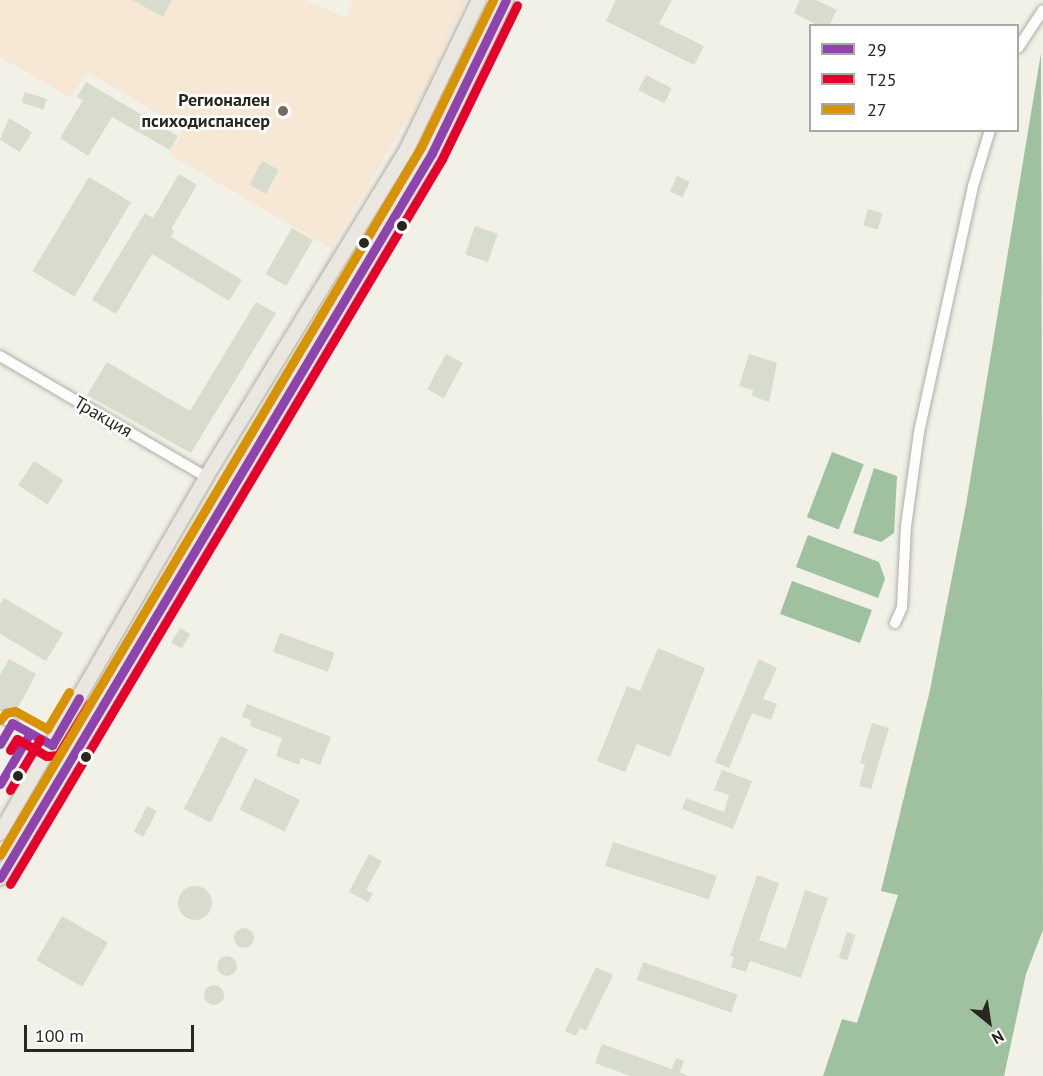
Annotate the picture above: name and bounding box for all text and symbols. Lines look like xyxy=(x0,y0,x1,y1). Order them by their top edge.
legend xyxy=(809,24,1019,132)
text: 29 xyxy=(867,38,887,61)
text: Т25 xyxy=(867,68,897,91)
place label: Регионален психодиспансер xyxy=(142,90,270,132)
text: 27 xyxy=(867,98,887,121)
marker: Регионален психодиспансер xyxy=(274,102,292,120)
unlabelled marker xyxy=(396,220,408,232)
unlabelled marker xyxy=(358,237,370,249)
street label: Тракция xyxy=(70,392,136,442)
unlabelled marker xyxy=(80,751,92,763)
unlabelled marker xyxy=(12,770,24,782)
north arrow xyxy=(959,992,1019,1052)
scale bar xyxy=(27,1013,196,1051)
text: 100 m xyxy=(35,1024,84,1047)
text: N xyxy=(988,1026,1008,1049)

